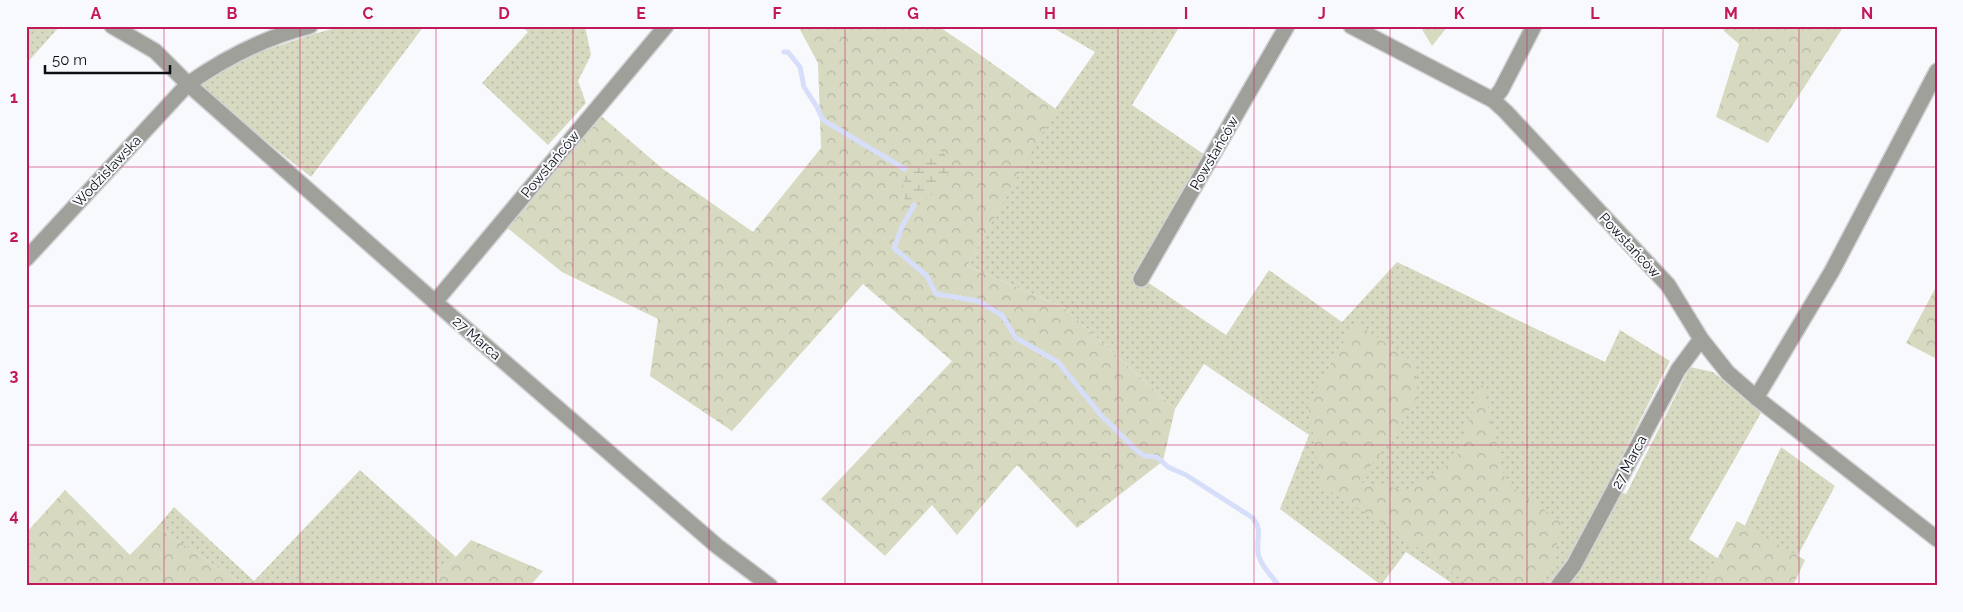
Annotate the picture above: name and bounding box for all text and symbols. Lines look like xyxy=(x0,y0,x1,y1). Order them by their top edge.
text: A xyxy=(91,4,102,23)
text: B xyxy=(227,4,238,23)
text: C xyxy=(363,4,374,23)
text: D xyxy=(498,4,510,23)
text: E xyxy=(636,4,646,23)
text: F xyxy=(772,4,782,23)
text: G xyxy=(907,4,919,23)
text: H xyxy=(1044,4,1056,23)
text: I xyxy=(1184,4,1188,23)
text: J xyxy=(1318,4,1326,23)
text: K xyxy=(1454,4,1465,23)
text: L xyxy=(1590,4,1600,23)
text: M xyxy=(1724,4,1738,23)
text: N xyxy=(1861,4,1873,23)
scale bar xyxy=(45,42,170,74)
text: 50 m xyxy=(52,51,87,69)
text: 1 xyxy=(10,88,18,107)
street label: Powstańców xyxy=(1187,113,1242,193)
street label: Powstańców xyxy=(517,127,583,201)
street label: Wodzisławska xyxy=(70,132,144,210)
street label: Powstańców xyxy=(1596,209,1664,281)
text: 2 xyxy=(9,227,19,246)
street label: 27 Marca xyxy=(450,313,504,363)
text: 3 xyxy=(10,366,19,385)
street label: 27 Marca xyxy=(1608,433,1650,491)
text: 4 xyxy=(9,506,19,525)

